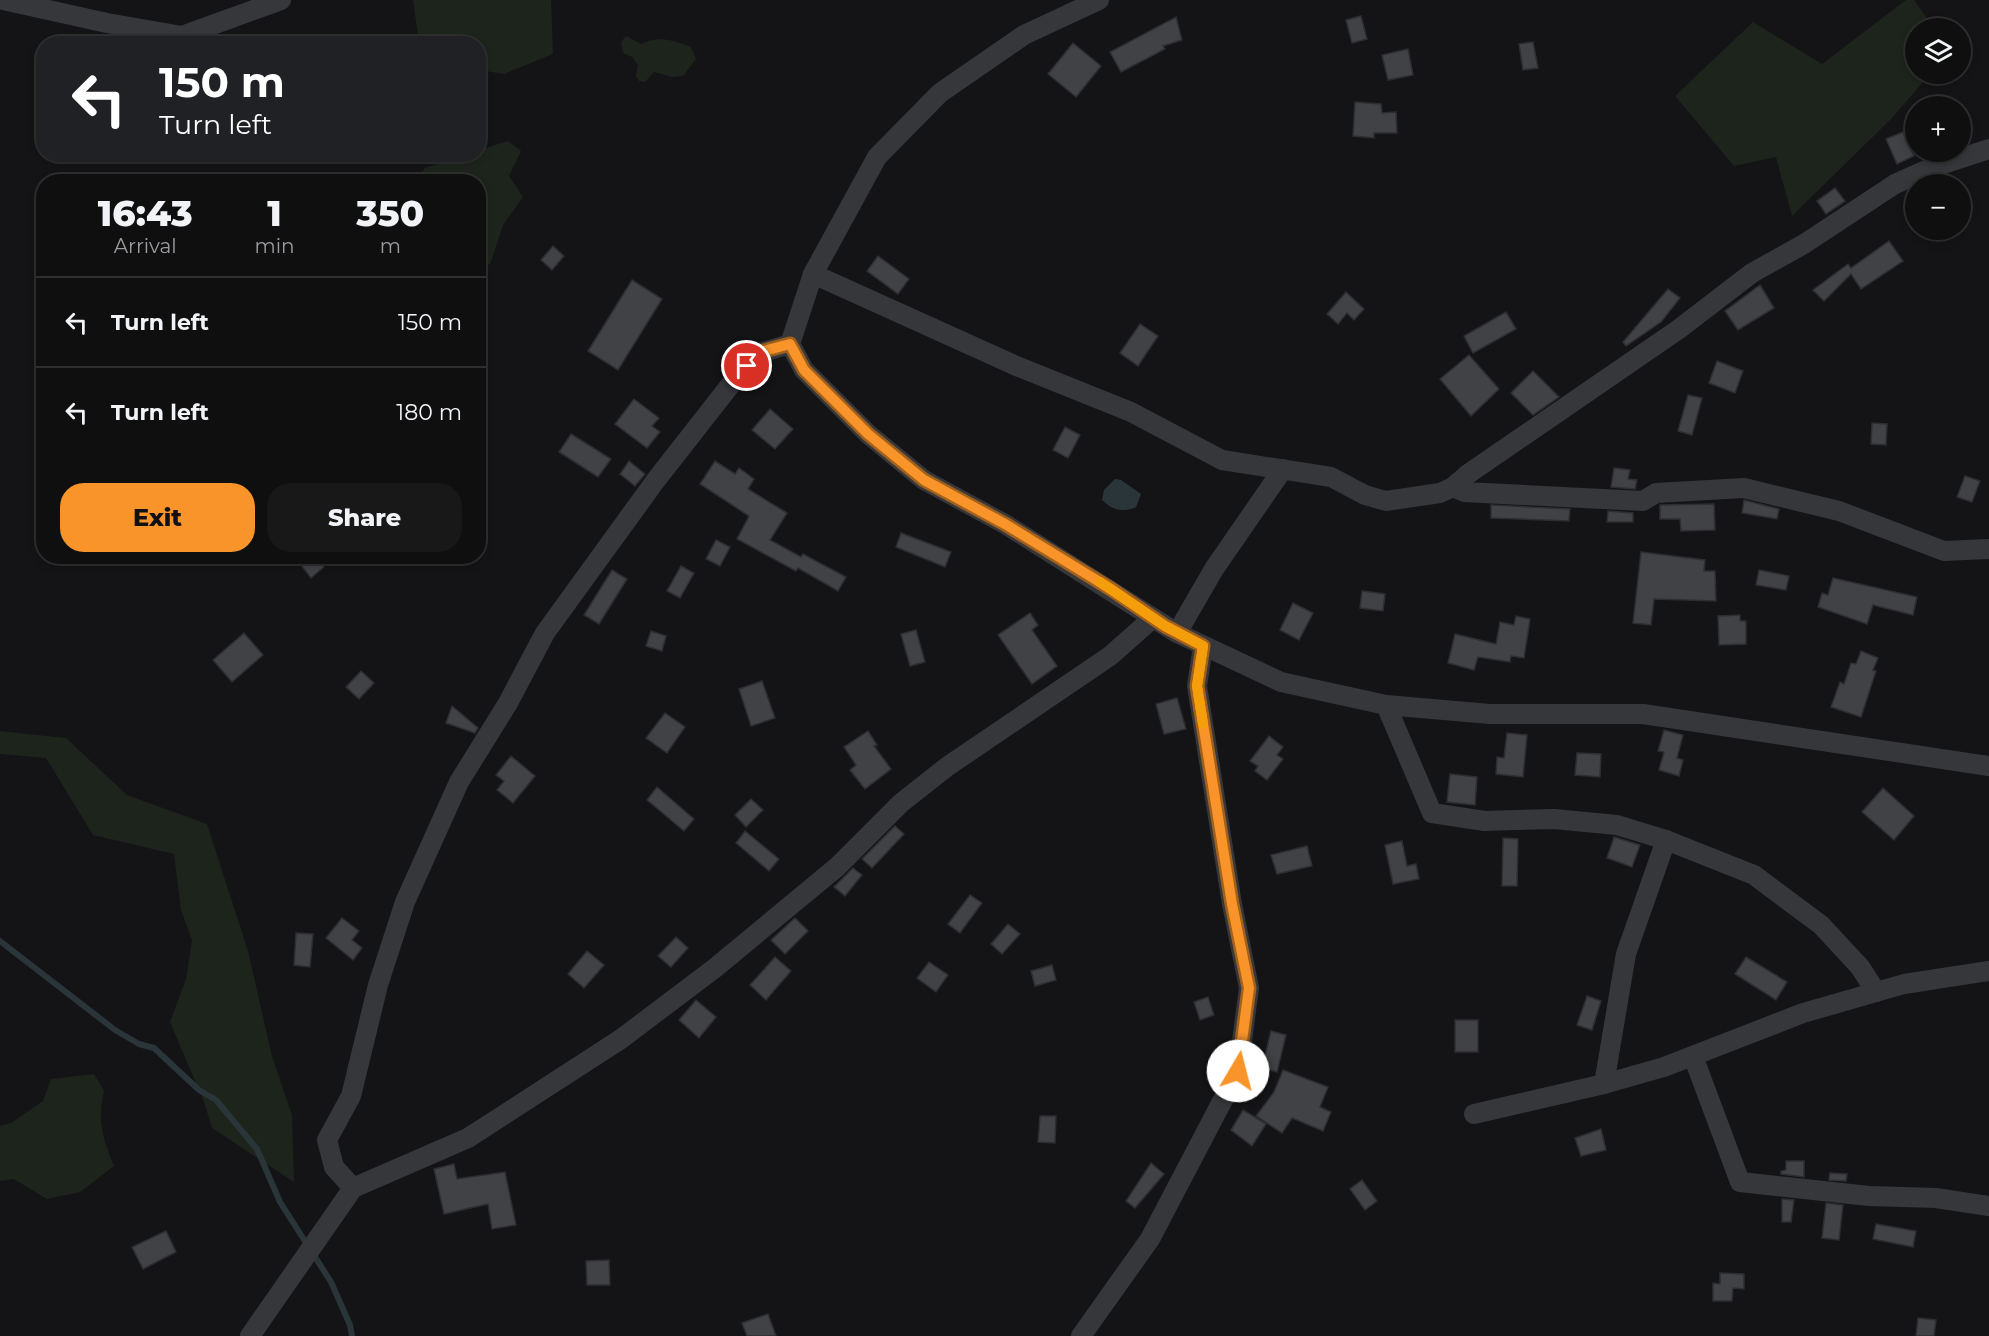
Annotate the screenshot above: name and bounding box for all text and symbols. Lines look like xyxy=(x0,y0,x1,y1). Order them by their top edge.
map controls xyxy=(1905,18,1971,240)
button: layers xyxy=(1905,18,1971,84)
text: 150 m xyxy=(159,56,285,108)
icon: left xyxy=(60,60,138,138)
button: + xyxy=(1905,96,1971,162)
text: Turn left xyxy=(159,108,272,141)
button: − xyxy=(1905,174,1971,240)
text: 16:43 xyxy=(98,191,193,235)
text: 1 xyxy=(267,191,282,235)
text: 350 xyxy=(356,191,424,235)
text: Arrival xyxy=(114,234,177,258)
text: min xyxy=(254,234,295,258)
text: m xyxy=(380,234,401,258)
icon: left xyxy=(60,306,93,339)
text: Turn left xyxy=(111,309,209,336)
text: 150 m xyxy=(398,309,462,336)
pin xyxy=(721,340,772,391)
icon: arrive xyxy=(730,349,763,382)
icon: left xyxy=(60,396,93,429)
text: Turn left xyxy=(111,399,209,426)
text: 180 m xyxy=(396,399,462,426)
button: Exit xyxy=(60,483,255,552)
button: Share xyxy=(267,483,462,552)
position arrow xyxy=(1206,1039,1270,1103)

